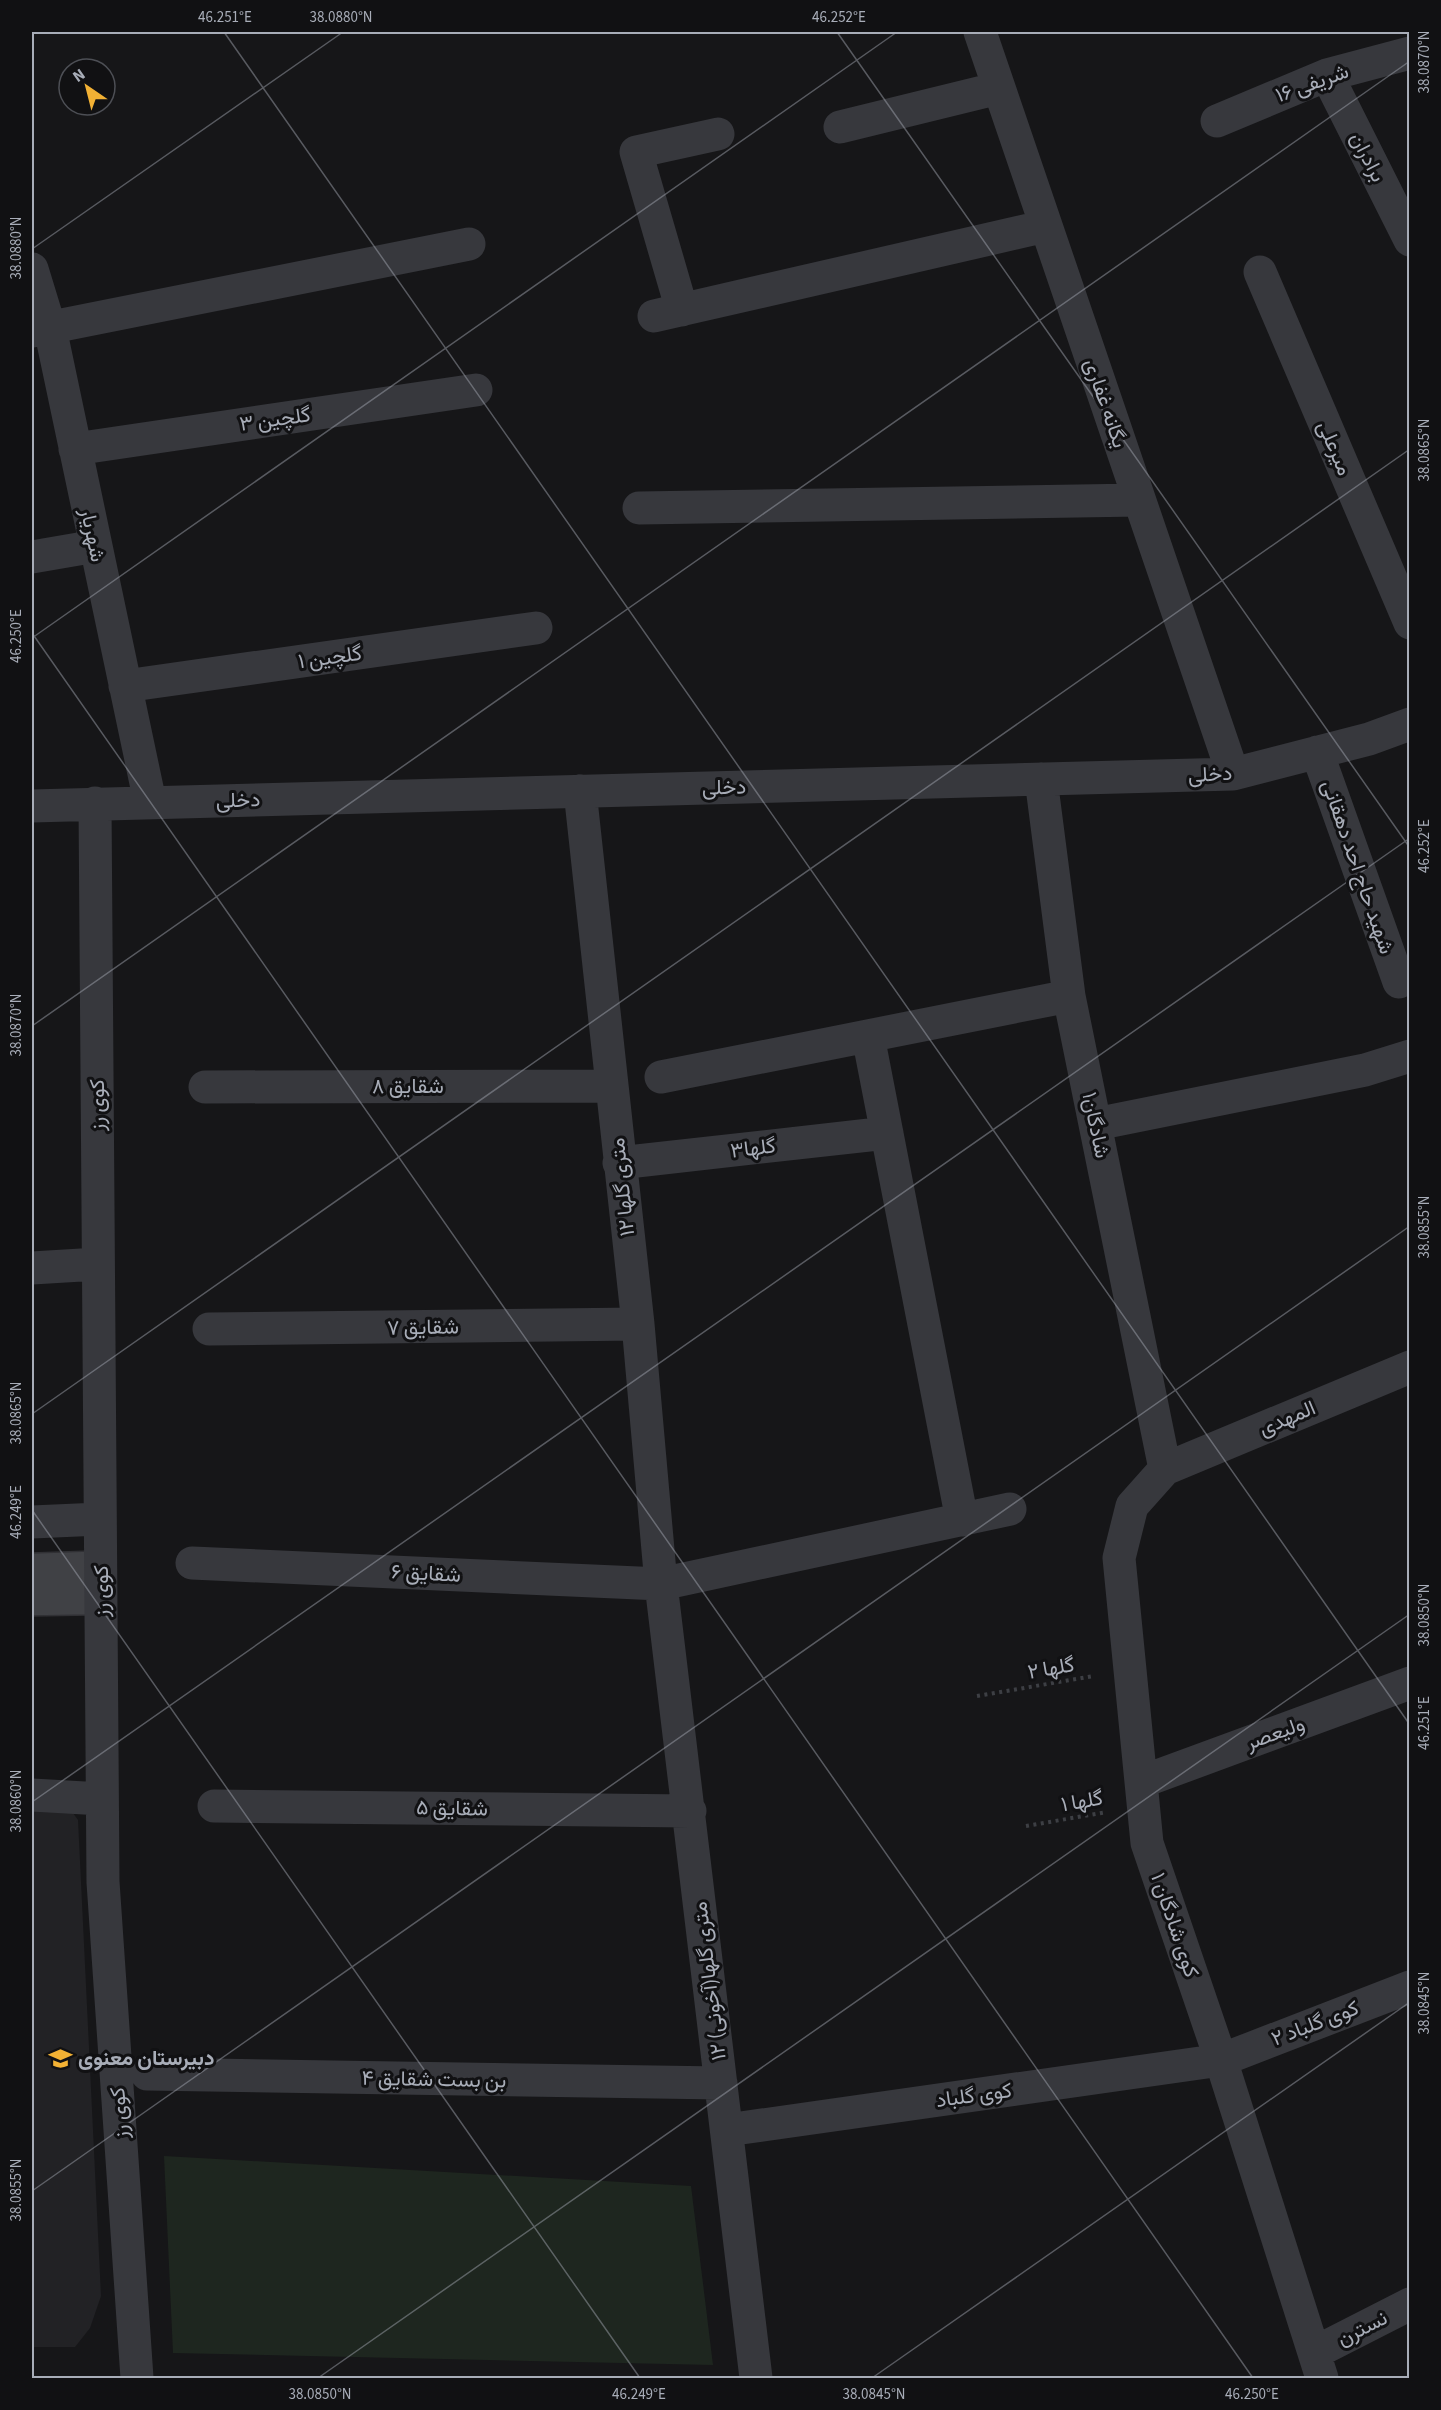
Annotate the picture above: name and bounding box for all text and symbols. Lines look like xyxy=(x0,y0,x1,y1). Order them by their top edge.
text: 46.251°E xyxy=(198,7,252,28)
text: 38.0880°N xyxy=(309,7,373,28)
text: 46.252°E xyxy=(812,7,866,28)
text: 38.0870°N xyxy=(1414,30,1435,94)
street label: شریفی ۱۶ xyxy=(1271,56,1353,110)
north arrow xyxy=(57,57,117,117)
text: N xyxy=(68,63,90,88)
street label: برادران xyxy=(1343,127,1393,187)
text: 38.0880°N xyxy=(6,216,27,280)
street label: یگانه غفاری xyxy=(1077,354,1135,452)
street label: گلچین ۳ xyxy=(237,399,313,439)
street label: میرعلی xyxy=(1310,416,1360,480)
text: 38.0865°N xyxy=(1414,418,1435,482)
street label: شهریار xyxy=(72,504,113,565)
text: 46.250°E xyxy=(6,609,27,663)
street label: گلچین ۱ xyxy=(296,638,364,676)
street label: دخلی xyxy=(1187,758,1233,790)
street label: دخلی xyxy=(702,772,746,802)
street label: شهید حاج احد دهقانی xyxy=(1314,776,1402,958)
street label: دخلی xyxy=(215,784,261,816)
text: 46.252°E xyxy=(1414,819,1435,873)
text: 38.0870°N xyxy=(6,993,27,1057)
street label: شقایق ۸ xyxy=(372,1071,444,1101)
street label: کوی رز xyxy=(82,1079,112,1132)
street label: شادگان۱ xyxy=(1074,1089,1118,1161)
street label: گلها۳ xyxy=(728,1130,778,1166)
street label: ۱۲ متری گلها xyxy=(602,1136,642,1238)
text: 38.0855°N xyxy=(1414,1195,1435,1259)
street label: شقایق ۷ xyxy=(387,1311,459,1343)
text: 38.0865°N xyxy=(6,1381,27,1445)
street label: المهدی xyxy=(1254,1393,1320,1443)
text: 46.249°E xyxy=(6,1485,27,1539)
street label: شقایق ۶ xyxy=(390,1556,462,1590)
street label: کوی رز xyxy=(86,1565,116,1618)
text: 38.0850°N xyxy=(1414,1583,1435,1647)
street label: گلها ۲ xyxy=(1025,1649,1077,1687)
text: 46.251°E xyxy=(1414,1696,1435,1750)
street label: ولیعصر xyxy=(1240,1708,1309,1758)
text: 38.0860°N xyxy=(6,1769,27,1833)
street label: گلها ۱ xyxy=(1059,1783,1105,1819)
street label: شقایق ۵ xyxy=(416,1792,488,1824)
street label: کوی شادگان ۱ xyxy=(1143,1869,1207,1981)
street label: ۱۲ متری گلها(آخونی) xyxy=(684,1900,734,2062)
text: 38.0845°N xyxy=(1414,1971,1435,2035)
street label: کوی گلباد ۲ xyxy=(1267,1993,1363,2053)
place label: دبیرستان معنوی xyxy=(78,2043,214,2073)
school or university icon: دبیرستان معنوی xyxy=(47,2045,73,2071)
street label: بن بست شقایق ۴ xyxy=(361,2063,507,2095)
street label: کوی گلباد xyxy=(934,2075,1014,2115)
street label: کوی رز xyxy=(102,2086,136,2141)
text: 38.0855°N xyxy=(6,2158,27,2222)
street label: نسترن xyxy=(1332,2303,1392,2353)
text: 38.0850°N xyxy=(288,2384,352,2405)
text: 46.249°E xyxy=(612,2384,666,2405)
text: 38.0845°N xyxy=(842,2384,906,2405)
text: 46.250°E xyxy=(1225,2384,1279,2405)

